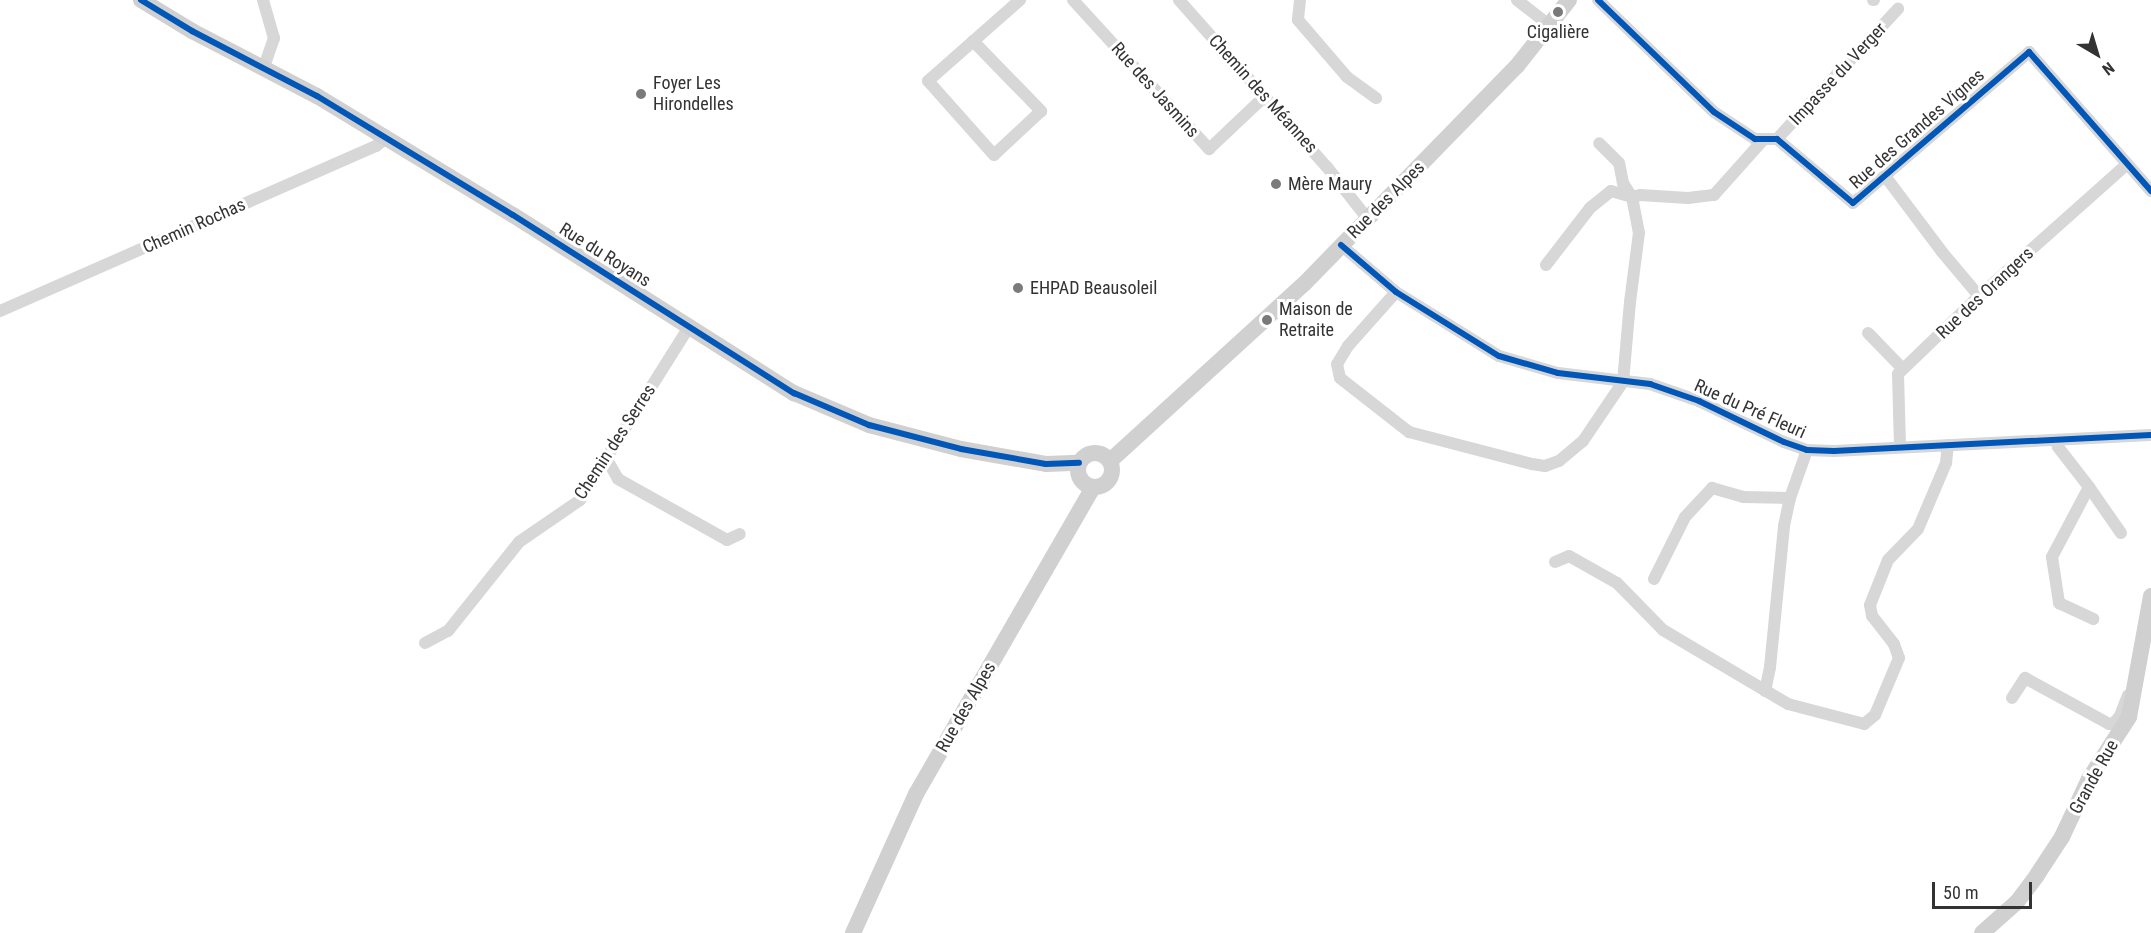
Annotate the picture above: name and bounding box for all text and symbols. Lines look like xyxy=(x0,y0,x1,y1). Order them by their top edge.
marker: Cigalière xyxy=(1551,5,1565,19)
street label: Impasse du Verger xyxy=(1785,18,1891,130)
place label: Cigalière xyxy=(1527,21,1589,43)
north arrow xyxy=(2067,24,2127,84)
street label: Chemin des Méannes xyxy=(1204,30,1322,158)
street label: Rue des Jasmins xyxy=(1107,38,1203,142)
text: N xyxy=(2099,58,2118,79)
street label: Rue des Grandes Vignes xyxy=(1845,64,1989,194)
place label: Foyer Les Hirondelles xyxy=(653,73,734,116)
marker: Foyer Les Hirondelles xyxy=(634,87,648,101)
street label: Rue des Alpes xyxy=(1343,157,1429,243)
place label: Mère Maury xyxy=(1288,173,1372,195)
marker: Mère Maury xyxy=(1269,177,1283,191)
street label: Chemin Rochas xyxy=(139,194,249,258)
street label: Rue du Royans xyxy=(555,218,655,292)
street label: Rue des Orangers xyxy=(1932,243,2038,343)
place label: EHPAD Beausoleil xyxy=(1030,277,1157,299)
marker: EHPAD Beausoleil xyxy=(1011,281,1025,295)
place label: Maison de Retraite xyxy=(1279,299,1353,342)
marker: Maison de Retraite xyxy=(1260,313,1274,327)
street label: Rue du Pré Fleuri xyxy=(1691,375,1809,443)
street label: Chemin des Serres xyxy=(570,380,660,504)
street label: Rue des Alpes xyxy=(932,658,1000,756)
street label: Grande Rue xyxy=(2065,736,2123,818)
scale bar xyxy=(1935,870,2036,908)
text: 50 m xyxy=(1943,882,1978,903)

